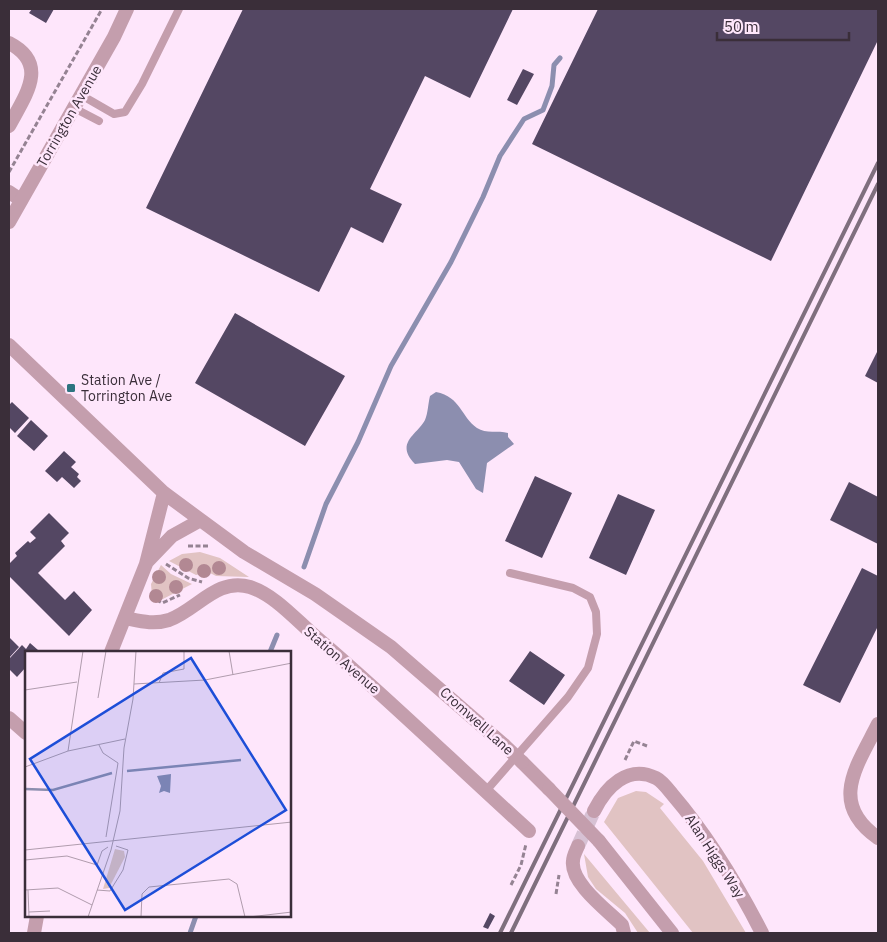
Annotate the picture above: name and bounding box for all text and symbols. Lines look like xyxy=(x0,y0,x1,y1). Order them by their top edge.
scale bar xyxy=(717,10,850,42)
text: 50 m xyxy=(724,17,759,36)
street label: Torrington Avenue xyxy=(33,62,106,170)
place label: Station Ave / Torrington Ave xyxy=(81,371,172,405)
marker: Station Ave / Torrington Ave xyxy=(65,382,77,394)
street label: Station Avenue xyxy=(300,622,384,698)
inset map xyxy=(25,651,291,917)
street label: Cromwell Lane xyxy=(436,683,518,759)
street label: Alan Higgs Way xyxy=(681,811,749,901)

